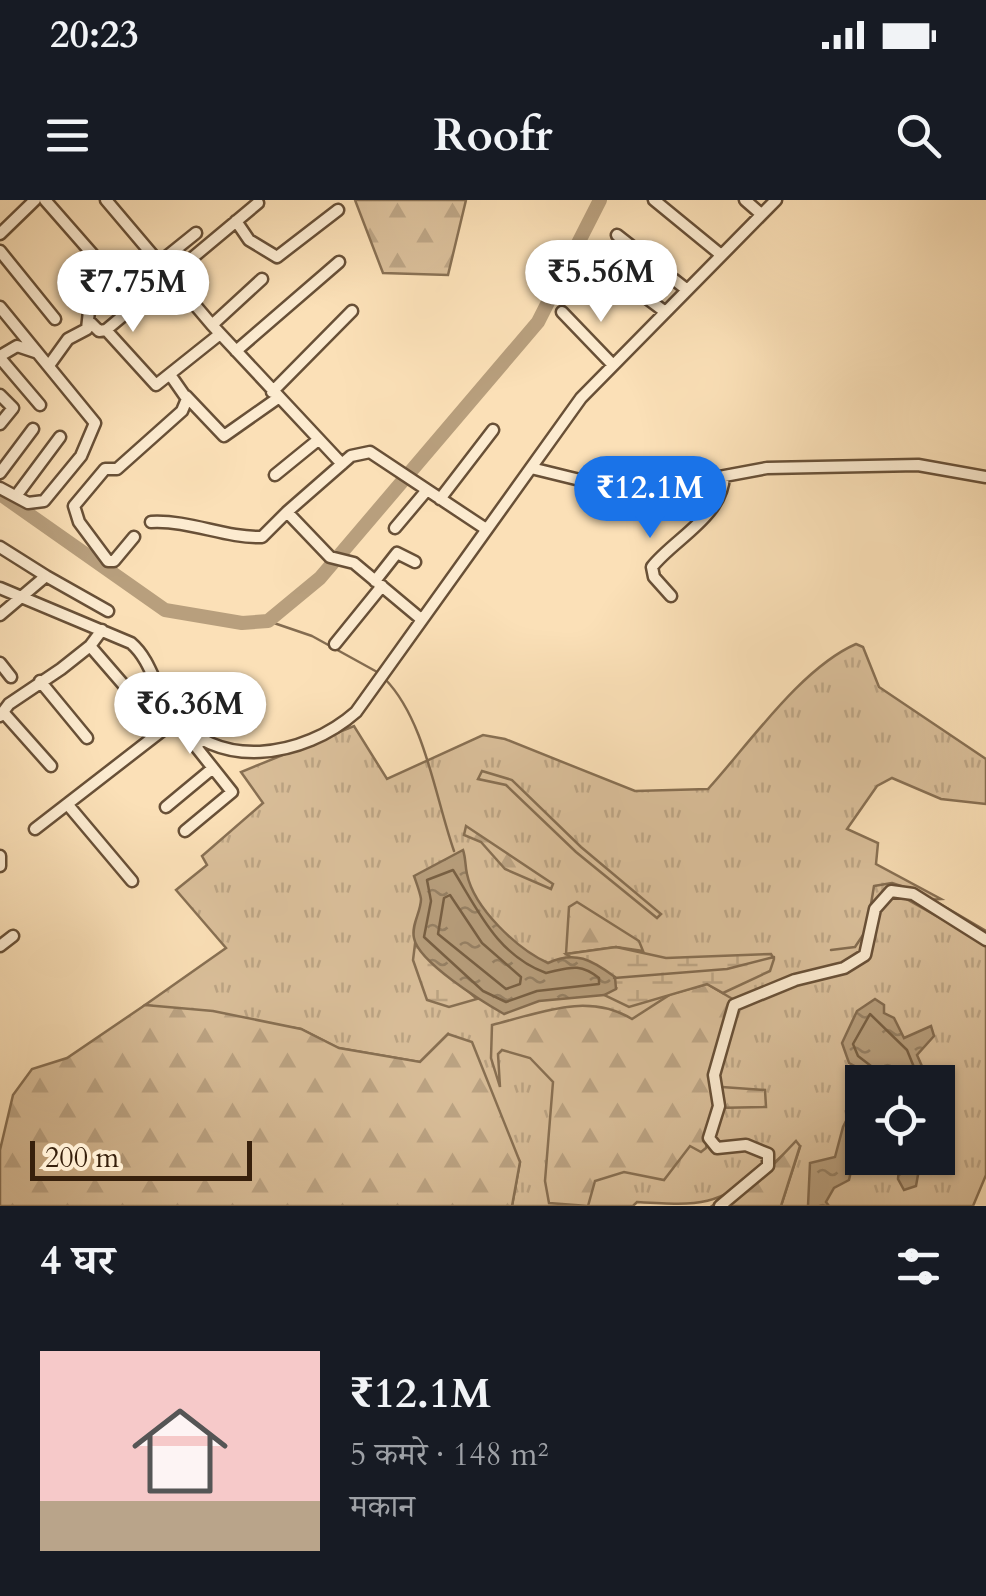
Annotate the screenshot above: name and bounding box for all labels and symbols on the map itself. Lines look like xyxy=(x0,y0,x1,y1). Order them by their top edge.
pin: ₹5.56M xyxy=(520,240,682,325)
pin: ₹7.75M xyxy=(52,250,214,335)
pin: ₹12.1M xyxy=(569,456,731,541)
pin: ₹6.36M xyxy=(109,672,271,757)
scale bar xyxy=(30,1136,252,1180)

